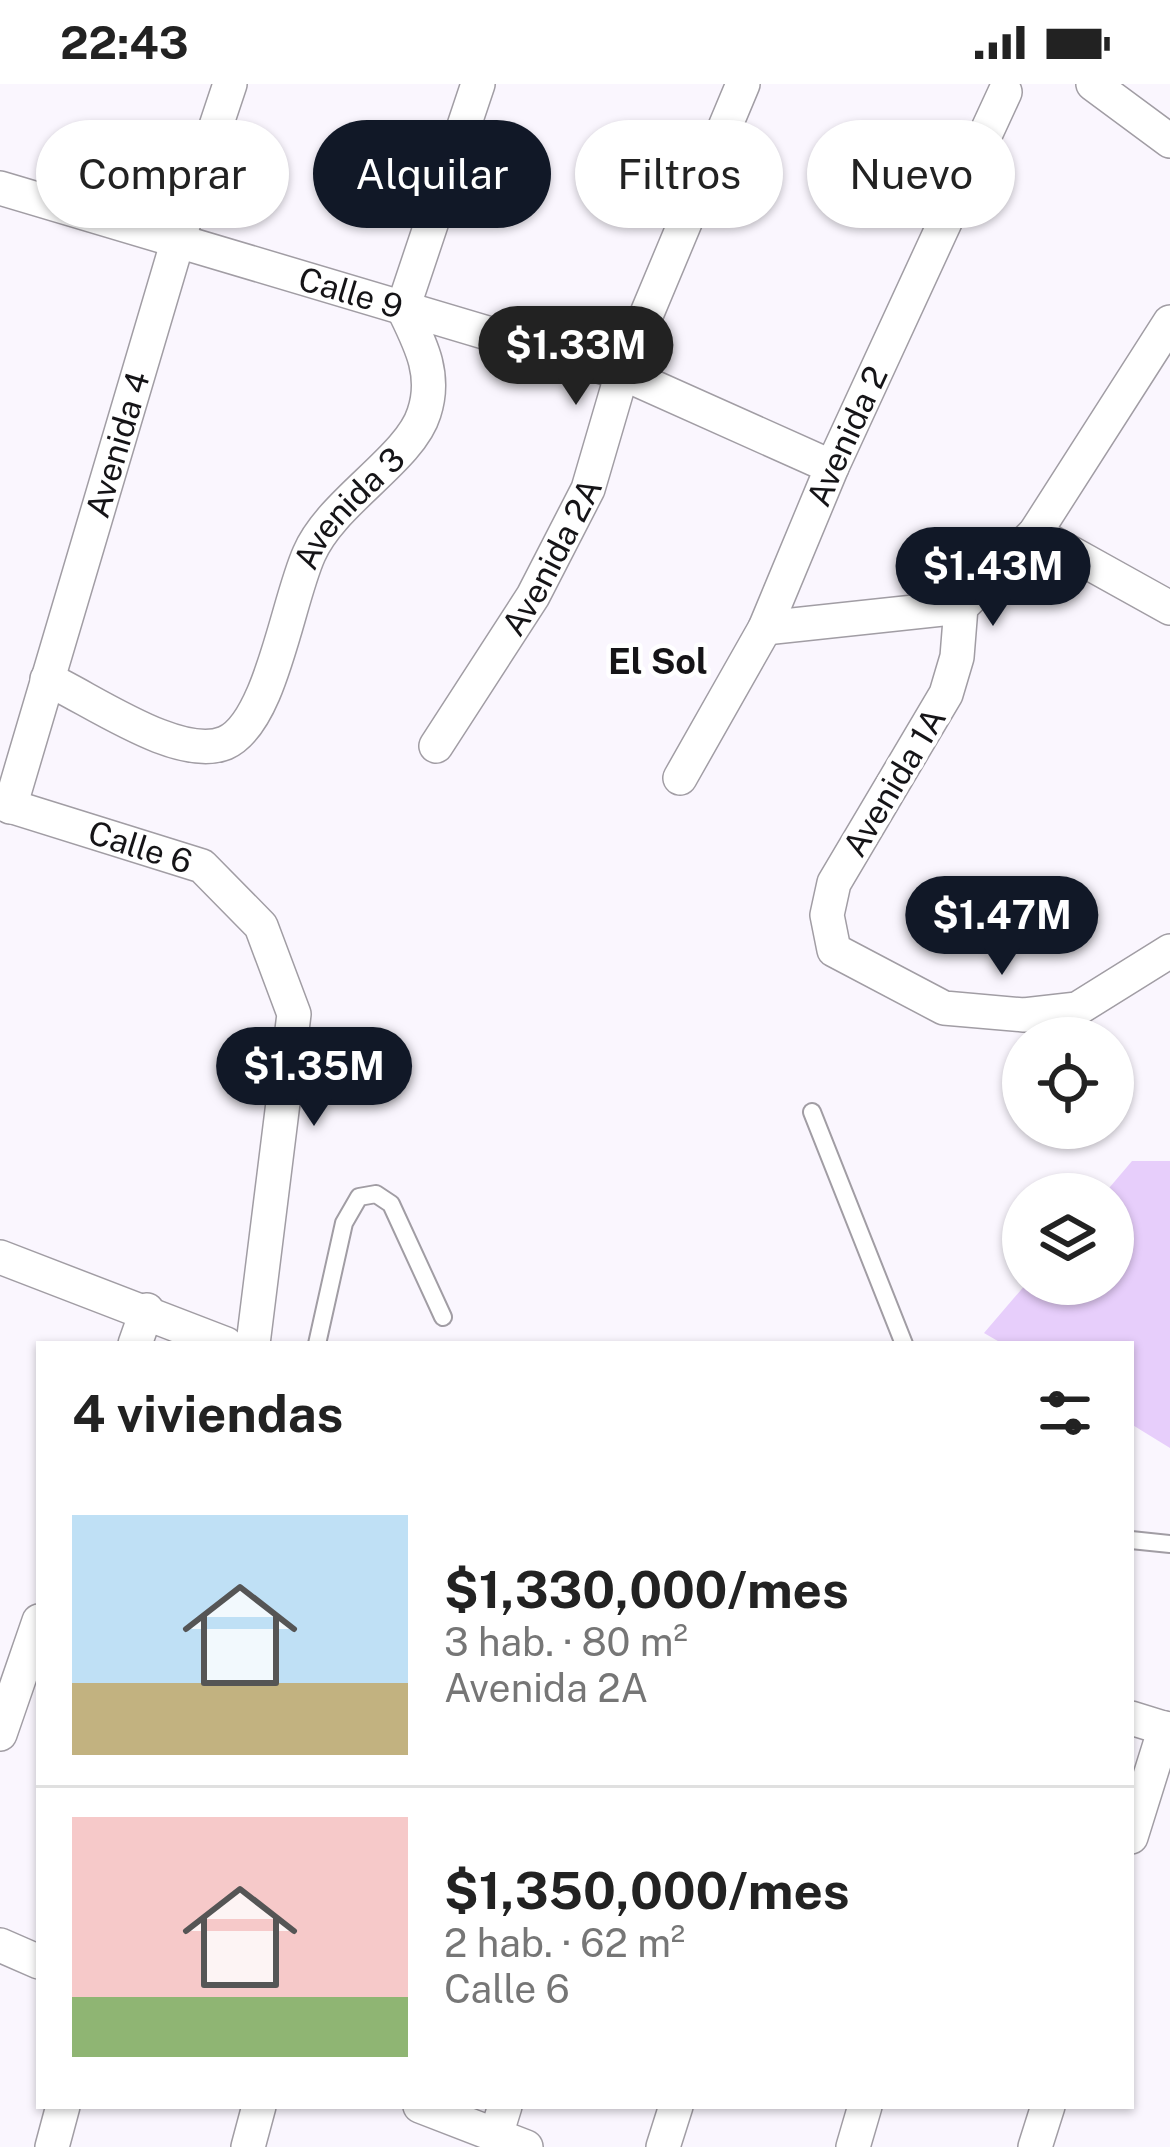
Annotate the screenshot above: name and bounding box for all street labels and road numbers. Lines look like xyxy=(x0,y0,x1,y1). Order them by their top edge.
street label: Calle 9 xyxy=(294,259,407,326)
street label: Avenida 2 xyxy=(799,360,895,512)
street label: Avenida 4 xyxy=(78,367,157,522)
street label: Avenida 3 xyxy=(286,439,412,575)
street label: Avenida 2A xyxy=(494,472,609,642)
street label: Avenida 1A xyxy=(835,701,953,863)
street label: Calle 6 xyxy=(84,813,197,881)

